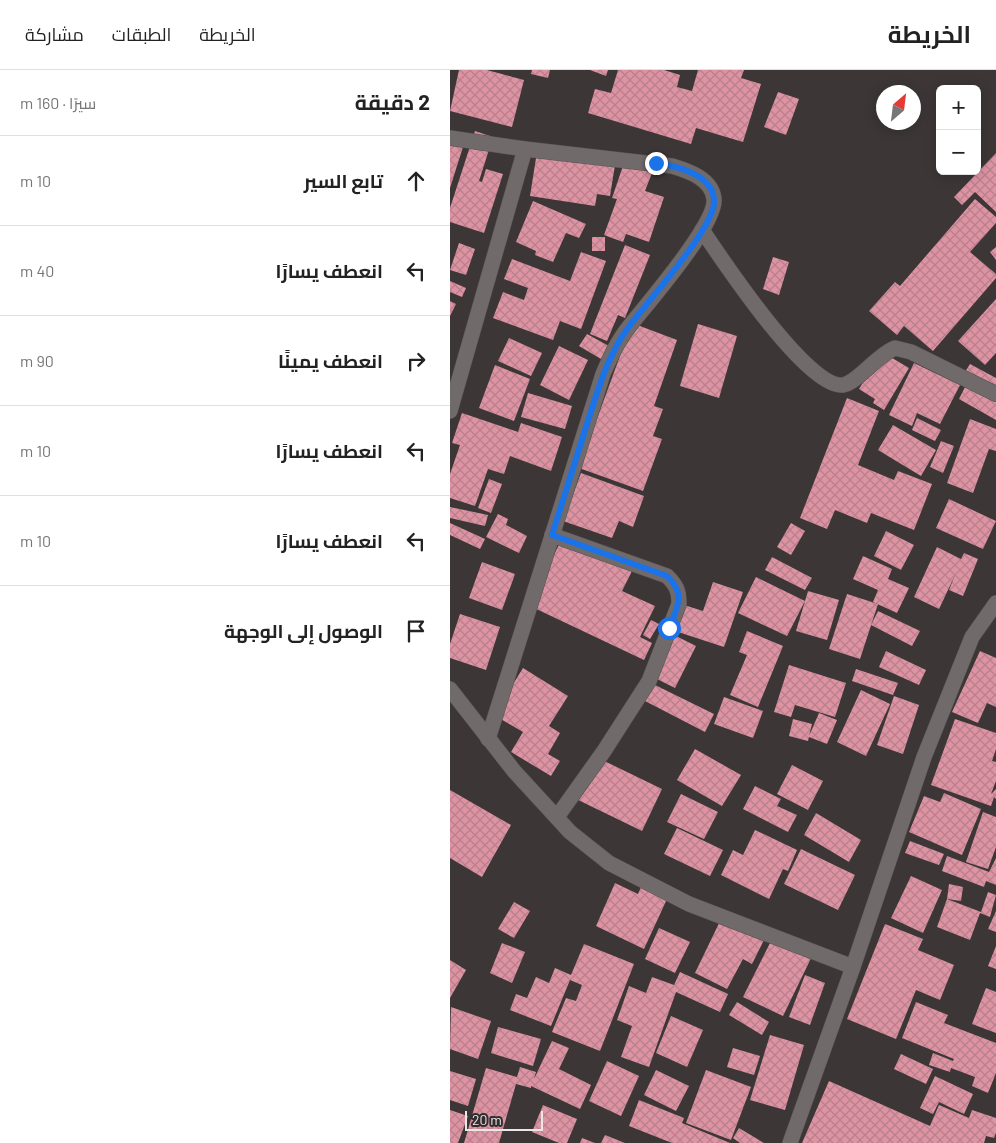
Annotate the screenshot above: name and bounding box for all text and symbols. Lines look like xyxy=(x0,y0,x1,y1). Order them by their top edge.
text: الخريطة xyxy=(888,19,971,48)
text: مشاركة xyxy=(25,23,84,45)
text: الطبقات xyxy=(112,23,171,45)
text: الخريطة xyxy=(199,23,256,45)
north arrow xyxy=(876,85,921,130)
map controls xyxy=(936,85,981,175)
button: + xyxy=(936,85,981,130)
text: 2 دقيقة xyxy=(355,89,430,114)
text: سيرًا · 160 m xyxy=(20,93,96,112)
button: − xyxy=(936,130,981,175)
route end xyxy=(645,152,668,175)
icon: ahead xyxy=(402,167,430,195)
text: تابع السير xyxy=(304,169,383,192)
text: 10 m xyxy=(20,171,51,190)
icon: left xyxy=(402,257,430,285)
text: انعطف يسارًا xyxy=(276,259,383,282)
text: 40 m xyxy=(20,261,54,280)
icon: right xyxy=(402,347,430,375)
text: انعطف يمينًا xyxy=(278,349,383,372)
text: 90 m xyxy=(20,351,54,370)
icon: left xyxy=(402,437,430,465)
text: انعطف يسارًا xyxy=(276,439,383,462)
text: 10 m xyxy=(20,441,51,460)
icon: left xyxy=(402,527,430,555)
text: انعطف يسارًا xyxy=(276,529,383,552)
text: 10 m xyxy=(20,531,51,550)
icon: arrive xyxy=(402,617,430,645)
route start xyxy=(658,617,681,640)
text: الوصول إلى الوجهة xyxy=(224,619,383,642)
scale bar xyxy=(465,1108,542,1131)
text: 20 m xyxy=(472,1111,502,1128)

